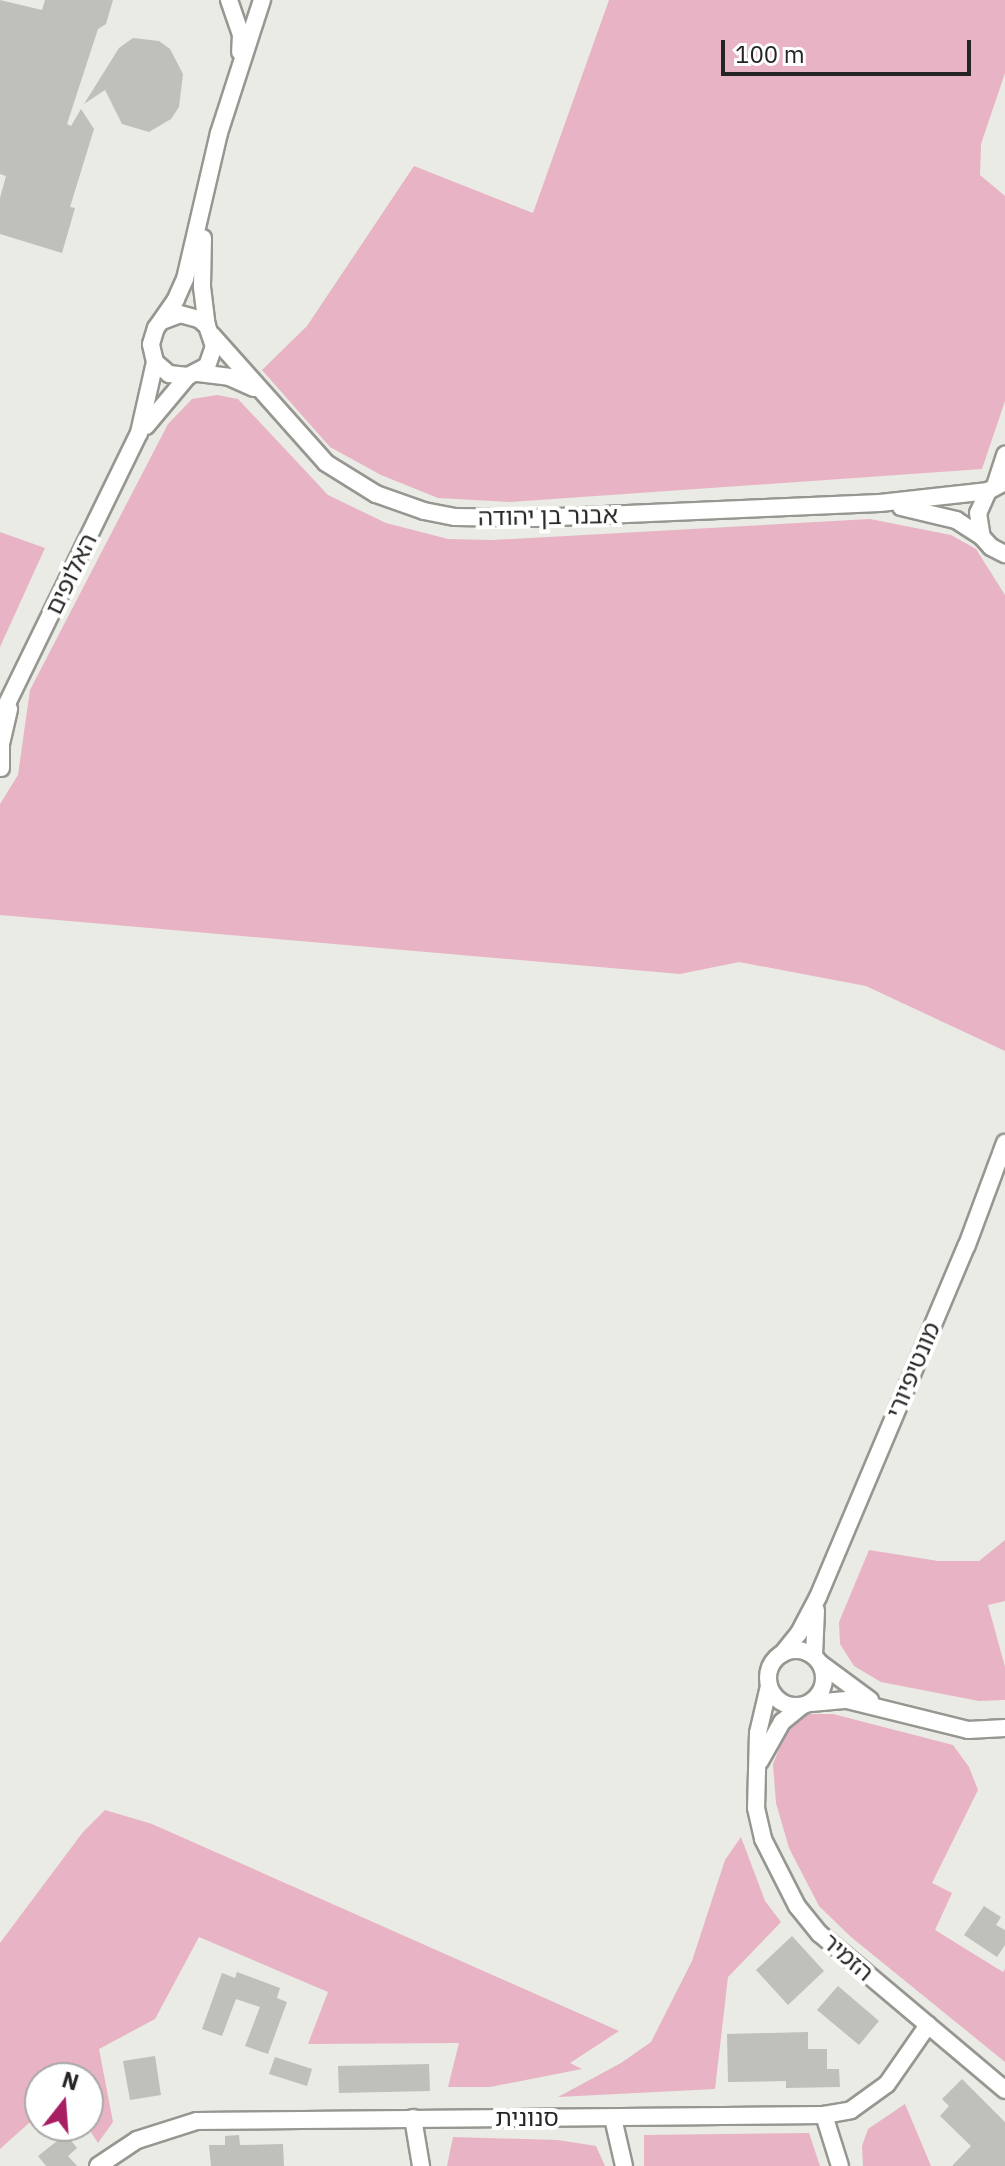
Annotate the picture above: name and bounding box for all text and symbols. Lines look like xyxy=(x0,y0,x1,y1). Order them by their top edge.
scale bar xyxy=(725,24,975,74)
text: 100 m xyxy=(735,38,805,70)
street label: אבנר בן יהודה xyxy=(478,500,618,532)
street label: האלופים xyxy=(39,529,103,619)
street label: מונטיפיורי xyxy=(880,1318,946,1422)
street label: הזמיר xyxy=(817,1927,879,1987)
north arrow xyxy=(24,2062,104,2142)
text: N xyxy=(59,2064,82,2097)
street label: סנונית xyxy=(495,2104,559,2132)

